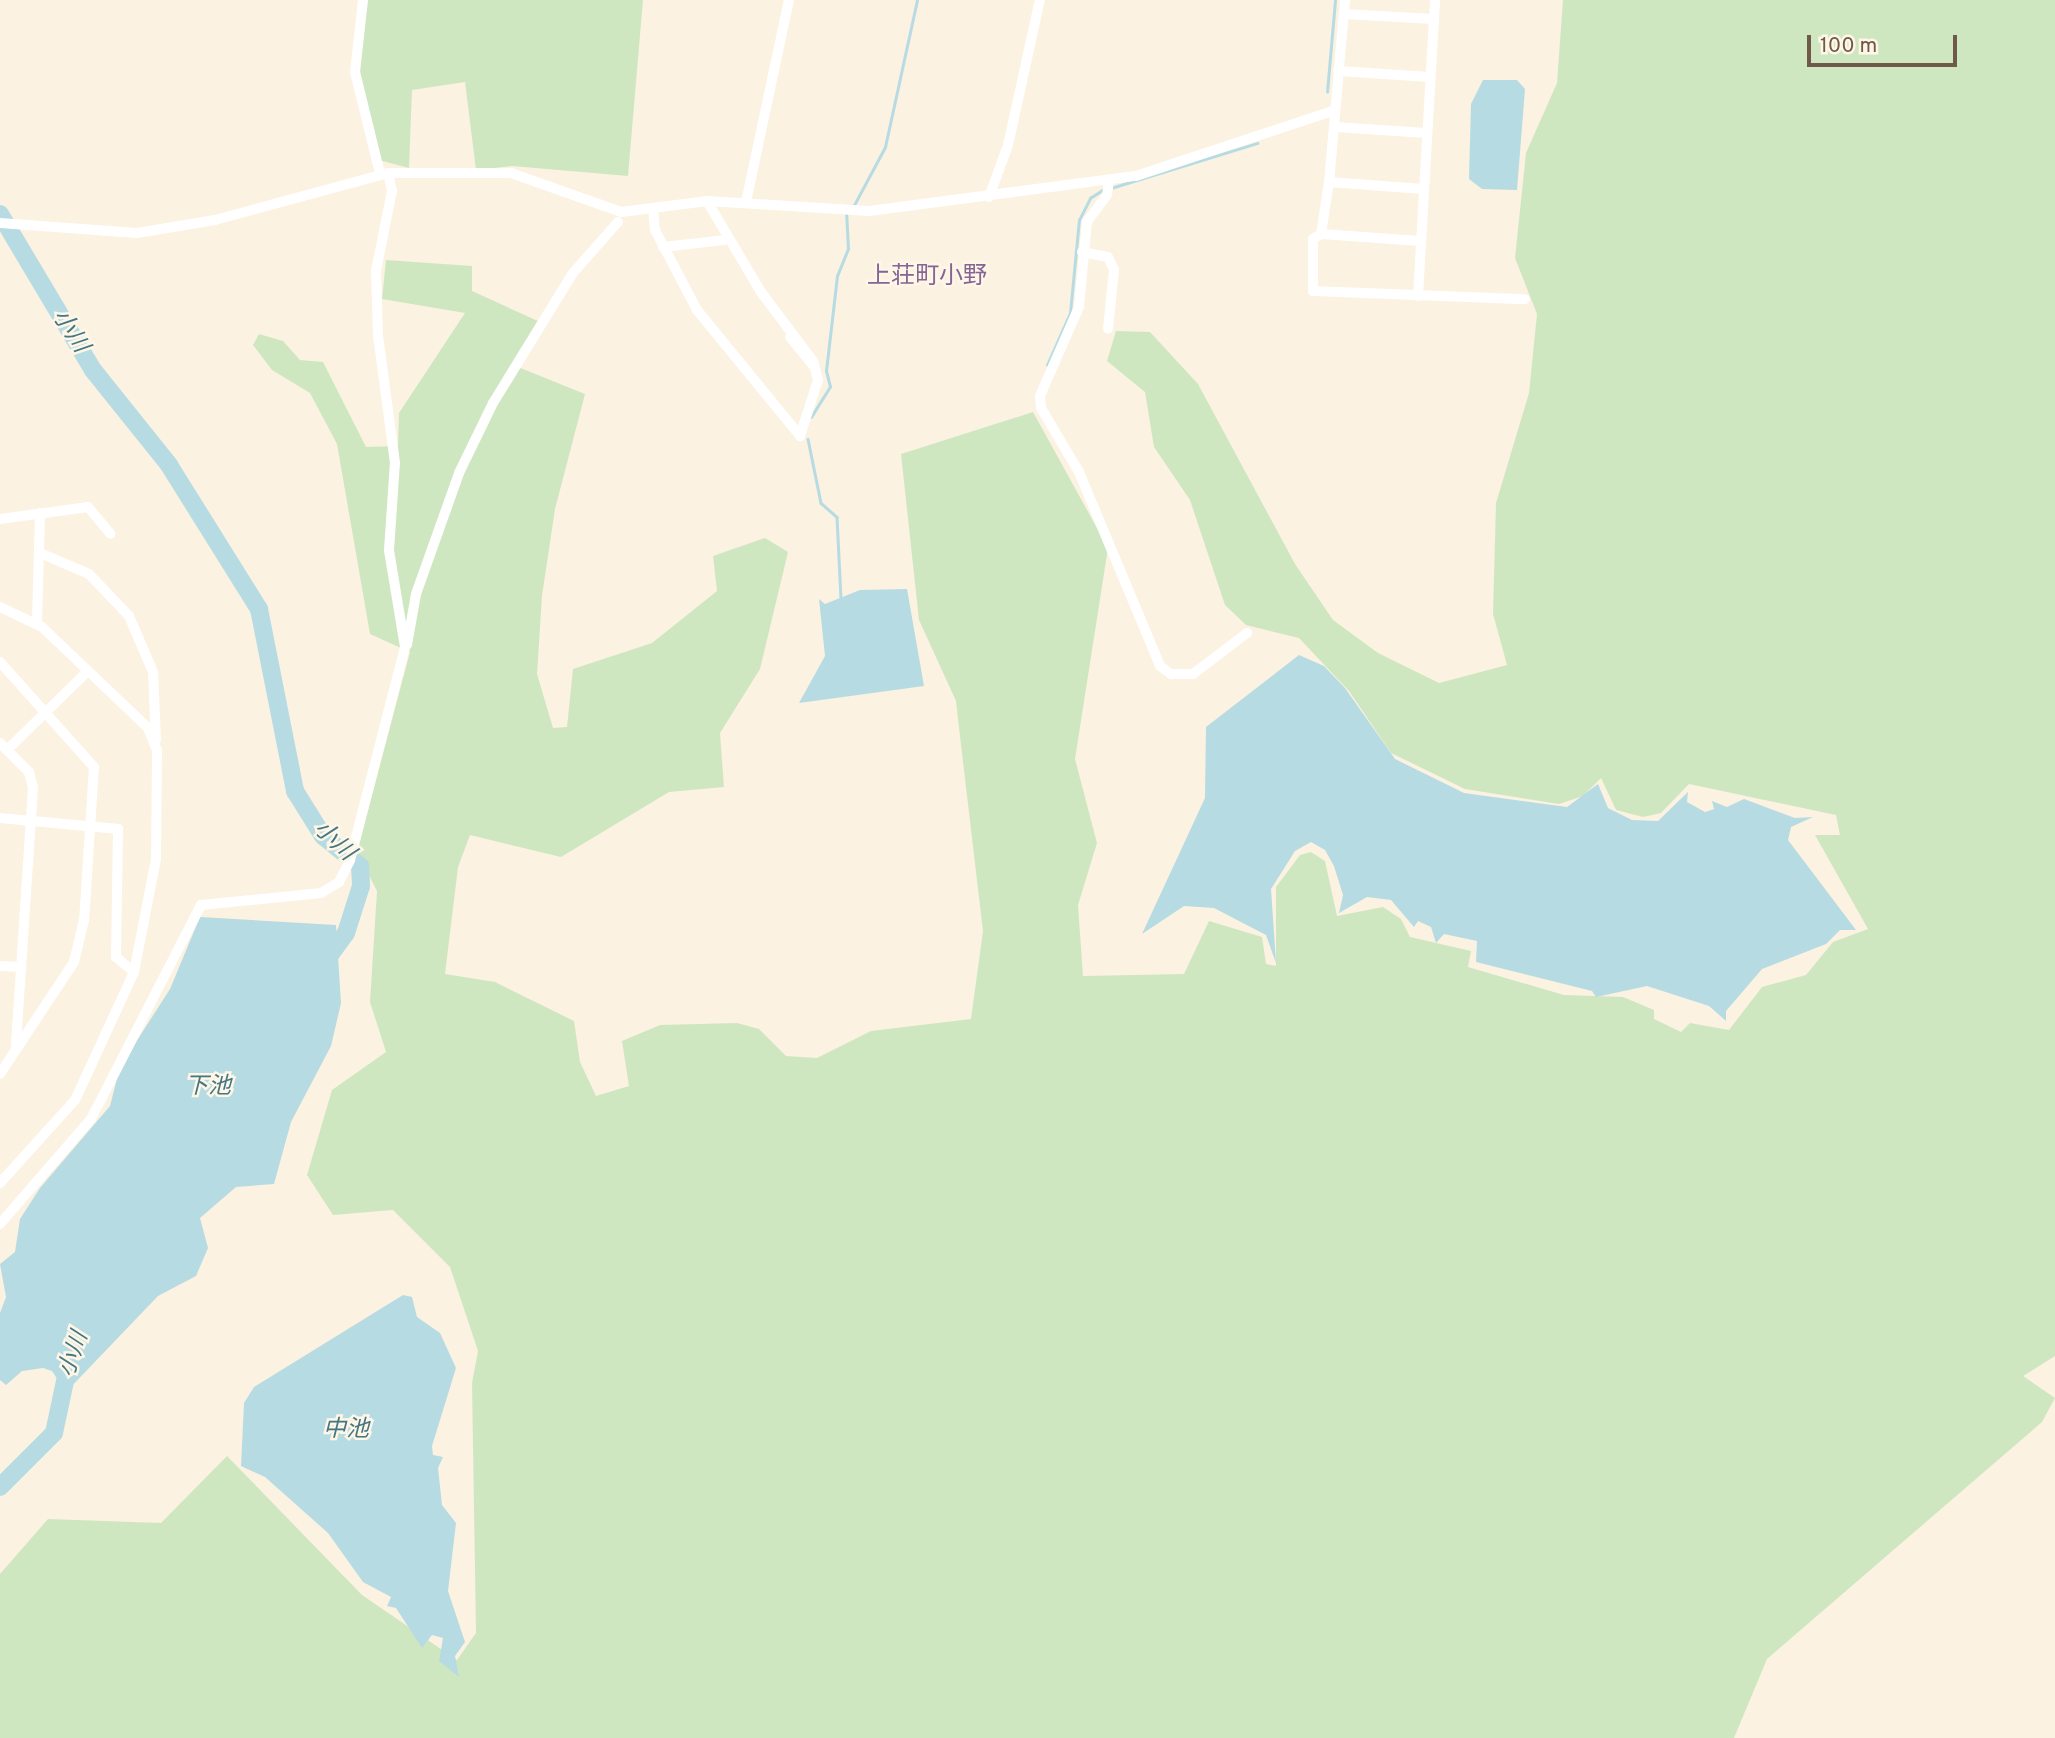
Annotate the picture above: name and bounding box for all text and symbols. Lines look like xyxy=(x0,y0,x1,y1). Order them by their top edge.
scale bar xyxy=(1810,21,1960,65)
text: 100 m xyxy=(1820,33,1877,60)
district label: 上荘町小野 xyxy=(867,264,987,292)
water label: 小川 xyxy=(45,305,93,359)
water label: 小川 xyxy=(307,816,359,868)
water label: 下池 xyxy=(185,1074,231,1102)
water label: 小川 xyxy=(54,1329,96,1381)
water label: 中池 xyxy=(323,1417,369,1445)

